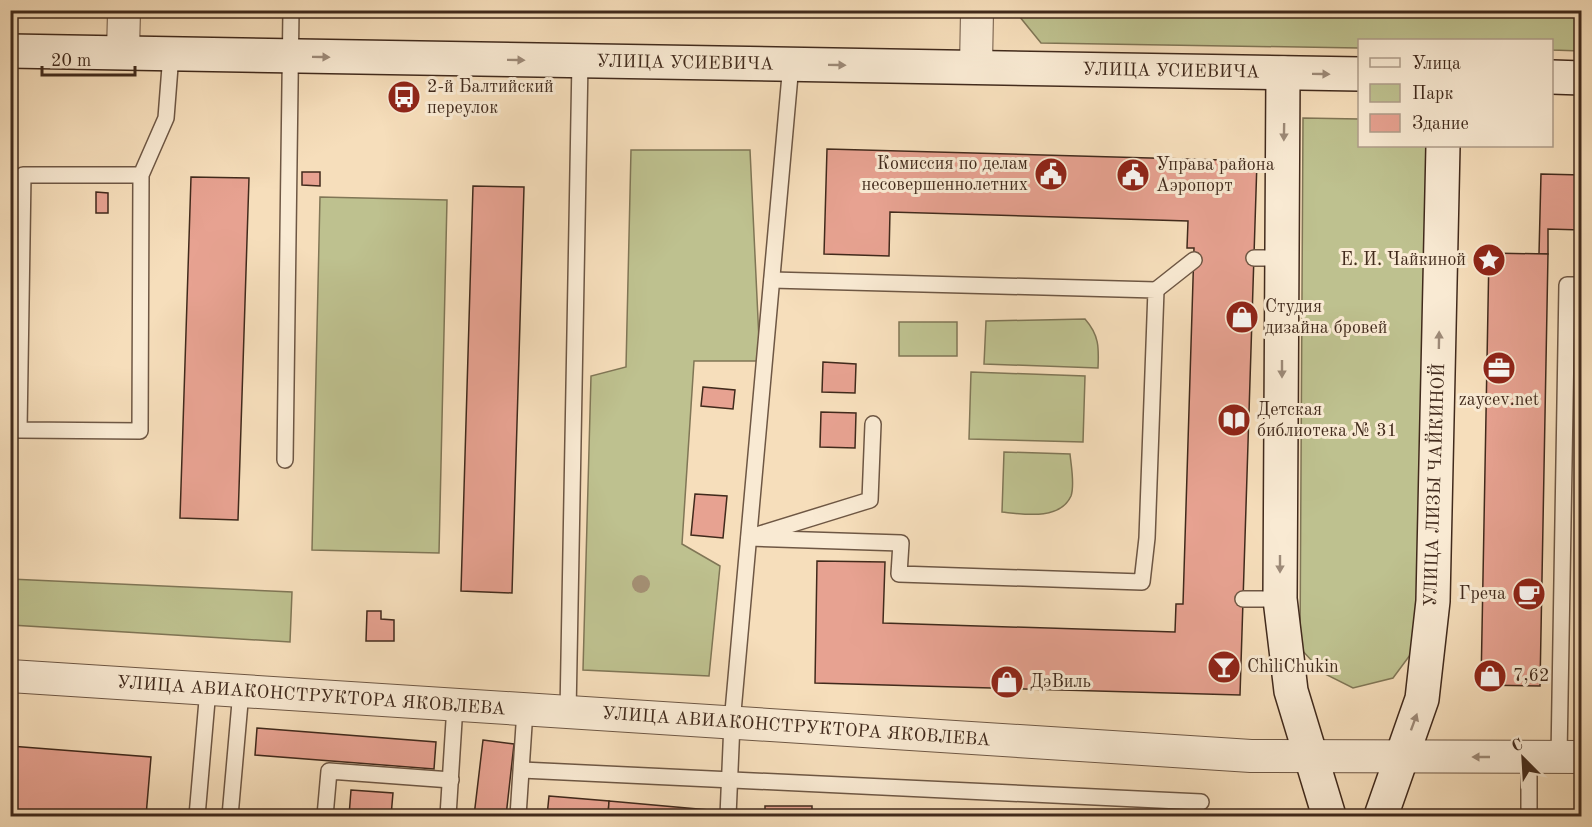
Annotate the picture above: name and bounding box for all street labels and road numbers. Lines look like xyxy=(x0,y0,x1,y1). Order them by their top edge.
street label: УЛИЦА УСИЕВИЧА xyxy=(596,52,774,74)
street label: УЛИЦА УСИЕВИЧА xyxy=(1082,60,1260,82)
street label: УЛИЦА ЛИЗЫ ЧАЙКИНОЙ xyxy=(1418,363,1448,607)
street label: УЛИЦА АВИАКОНСТРУКТОРА ЯКОВЛЕВА xyxy=(116,673,506,719)
street label: УЛИЦА АВИАКОНСТРУКТОРА ЯКОВЛЕВА xyxy=(601,704,991,750)

